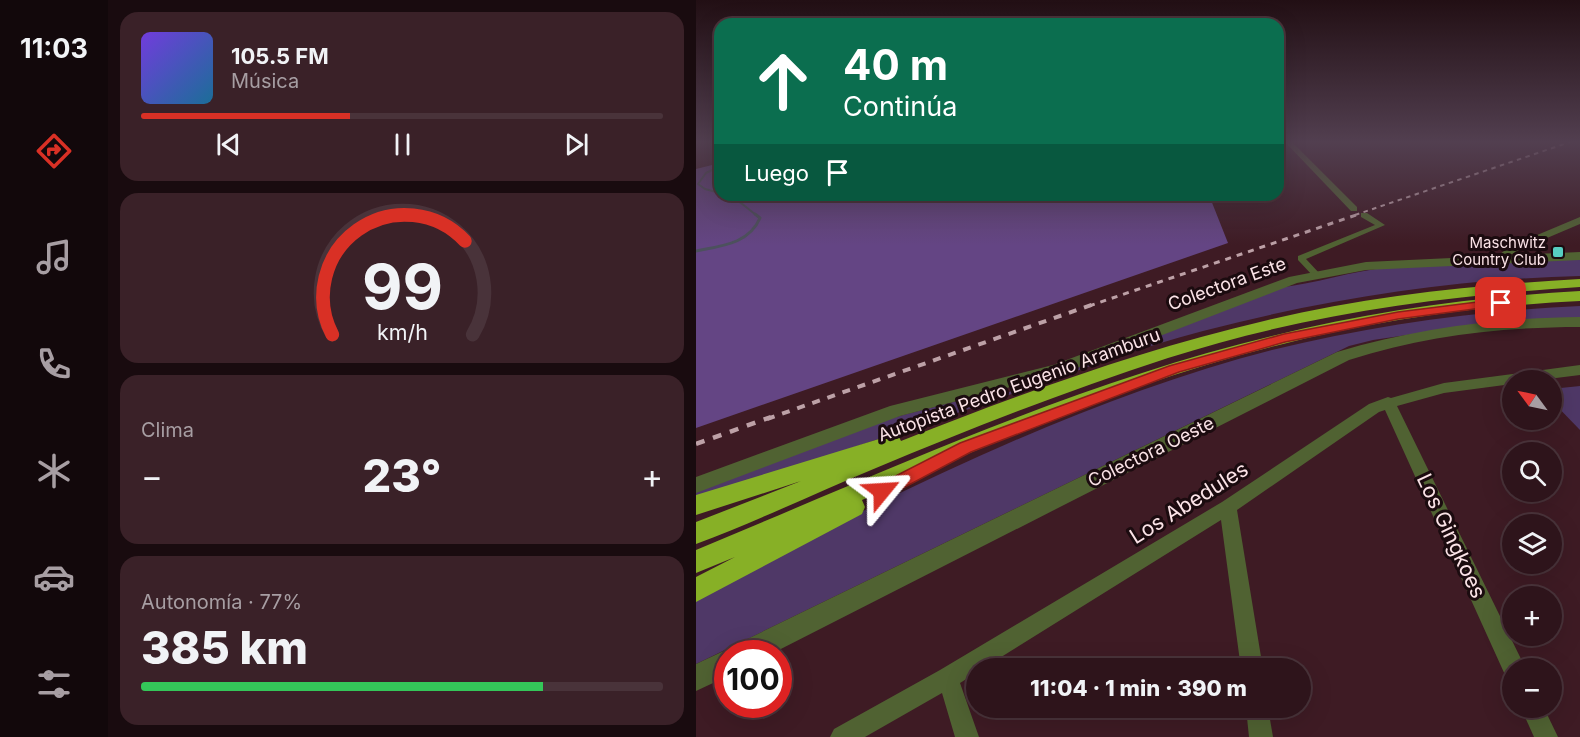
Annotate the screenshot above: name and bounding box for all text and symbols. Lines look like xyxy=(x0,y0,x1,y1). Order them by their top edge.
text: 11:03 xyxy=(20,32,88,65)
text: 40 m xyxy=(843,39,948,90)
icon: ahead xyxy=(744,42,822,120)
text: 105.5 FM xyxy=(231,43,329,69)
text: Música xyxy=(231,69,299,93)
text: Continúa xyxy=(843,90,957,123)
icon: previous xyxy=(212,128,245,161)
icon: pause xyxy=(386,128,419,161)
icon: next xyxy=(560,128,593,161)
icon: directions xyxy=(33,130,75,172)
icon: arrive xyxy=(821,156,854,189)
text: Luego xyxy=(744,160,809,186)
place label: Maschwitz Country Club xyxy=(1452,233,1546,269)
icon: music xyxy=(33,236,75,278)
marker: Maschwitz Country Club xyxy=(1551,245,1565,259)
text: 99 xyxy=(361,249,443,324)
street label: Colectora Este xyxy=(1165,252,1289,315)
pin xyxy=(1475,277,1526,328)
icon: arrive xyxy=(1484,286,1517,319)
text: km/h xyxy=(377,319,427,345)
street label: Autopista Pedro Eugenio Aramburu xyxy=(875,324,1163,446)
icon: phone xyxy=(33,343,75,385)
north arrow xyxy=(1502,370,1562,430)
map controls xyxy=(1502,370,1562,718)
street label: Colectora Oeste xyxy=(1084,412,1217,491)
text: Clima xyxy=(141,418,194,442)
button: search xyxy=(1502,442,1562,502)
text: 23° xyxy=(363,448,441,503)
icon: climate xyxy=(33,450,75,492)
text: − xyxy=(141,456,163,496)
text: + xyxy=(641,456,663,496)
street label: Los Abedules xyxy=(1125,456,1252,549)
position arrow xyxy=(850,459,914,523)
street label: Los Gingkoes xyxy=(1412,470,1491,602)
button: layers xyxy=(1502,514,1562,574)
icon: car xyxy=(33,556,75,598)
button: + xyxy=(1502,586,1562,646)
text: Autonomía · 77% xyxy=(141,590,302,614)
text: 385 km xyxy=(141,620,308,675)
speed limit sign: 100 xyxy=(714,640,792,718)
button: − xyxy=(1502,658,1562,718)
icon: filters xyxy=(33,663,75,705)
text: 11:04 · 1 min · 390 m xyxy=(1030,675,1247,701)

